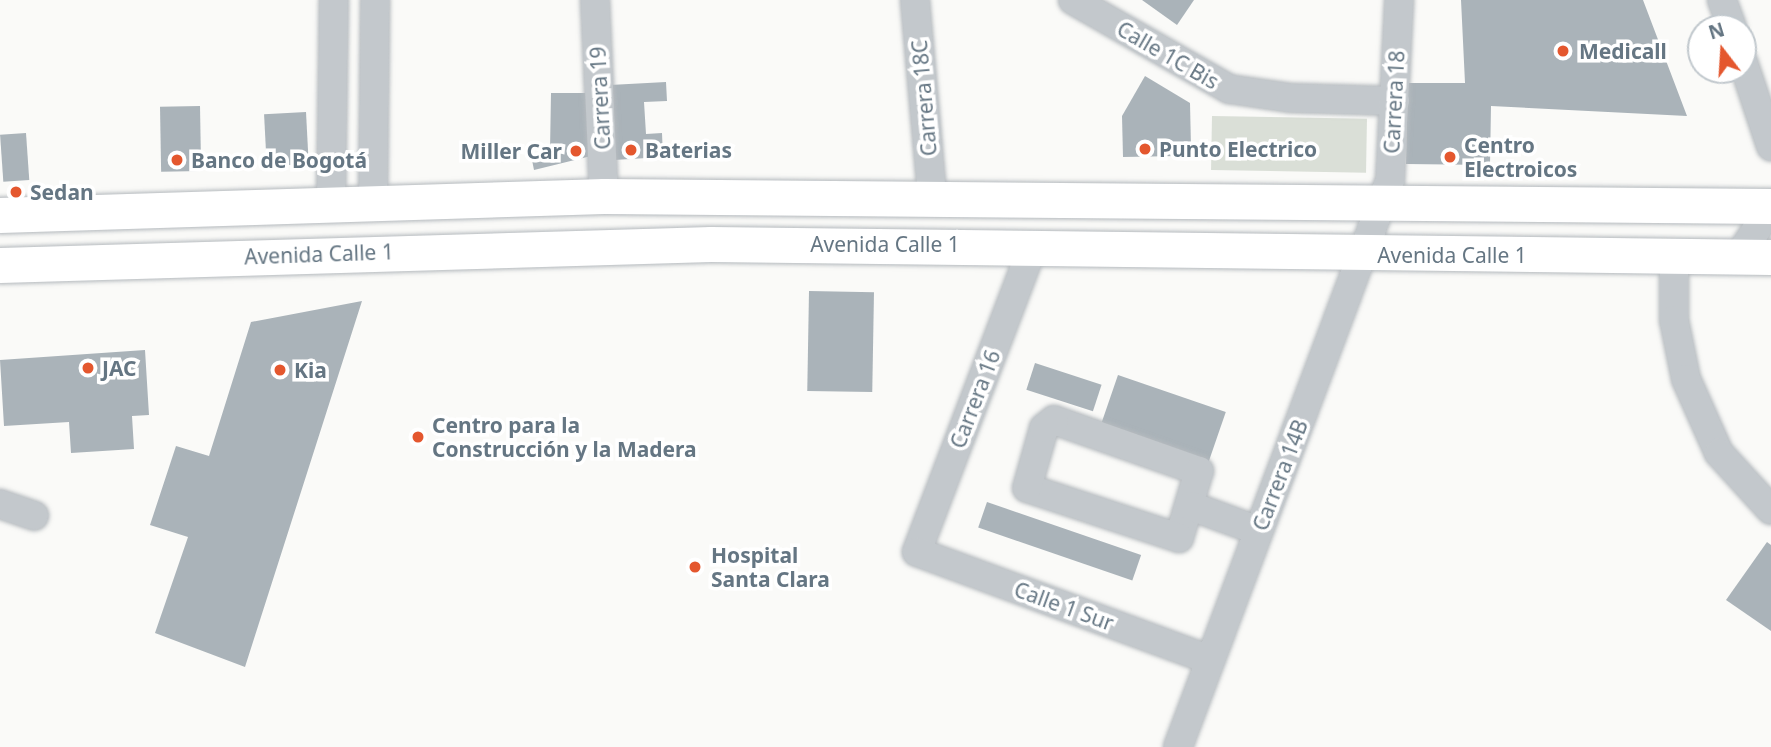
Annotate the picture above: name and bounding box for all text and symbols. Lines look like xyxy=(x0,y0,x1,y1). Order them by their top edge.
north arrow xyxy=(1687,14,1757,84)
street label: Calle 1C Bis xyxy=(1113,16,1223,94)
text: N xyxy=(1705,16,1728,46)
place label: Medicall xyxy=(1579,38,1667,64)
street label: Carrera 18C xyxy=(906,39,942,157)
marker: Medicall xyxy=(1553,41,1573,61)
street label: Carrera 19 xyxy=(585,46,615,150)
street label: Carrera 18 xyxy=(1379,50,1409,154)
place label: Centro Electroicos xyxy=(1464,132,1577,182)
place label: Punto Electrico xyxy=(1159,136,1317,162)
place label: Baterias xyxy=(645,137,732,163)
place label: Miller Car xyxy=(461,138,562,164)
marker: Punto Electrico xyxy=(1137,141,1153,157)
marker: Baterias xyxy=(623,142,639,158)
marker: Miller Car xyxy=(568,143,584,159)
place label: Banco de Bogotá xyxy=(191,147,367,173)
marker: Centro Electroicos xyxy=(1442,149,1458,165)
marker: Banco de Bogotá xyxy=(169,152,185,168)
place label: Sedan xyxy=(30,179,94,205)
marker: Sedan xyxy=(8,184,24,200)
street label: Avenida Calle 1 xyxy=(810,231,960,257)
street label: Avenida Calle 1 xyxy=(244,239,394,269)
street label: Avenida Calle 1 xyxy=(1377,242,1527,268)
street label: Carrera 16 xyxy=(945,346,1005,452)
place label: JAC xyxy=(102,355,137,381)
place label: Kia xyxy=(294,357,327,383)
marker: JAC xyxy=(80,360,96,376)
marker: Kia xyxy=(272,362,288,378)
place label: Centro para la Construcción y la Madera xyxy=(432,412,697,462)
street label: Carrera 14B xyxy=(1247,416,1313,534)
marker: Centro para la Construcción y la Madera xyxy=(410,429,426,445)
place label: Hospital Santa Clara xyxy=(711,542,830,592)
marker: Hospital Santa Clara xyxy=(685,557,705,577)
street label: Calle 1 Sur xyxy=(1011,576,1117,636)

